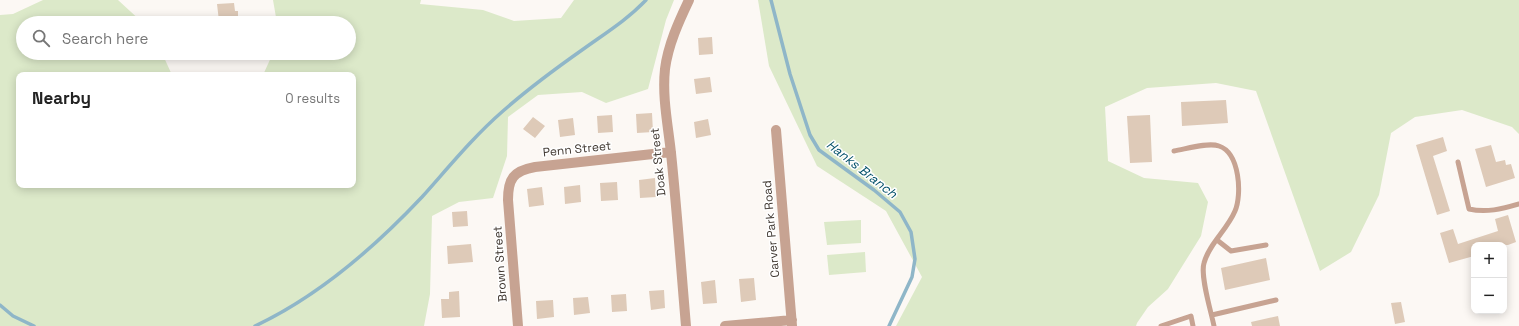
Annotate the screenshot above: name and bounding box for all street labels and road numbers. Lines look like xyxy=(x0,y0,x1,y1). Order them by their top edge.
street label: Doak Street xyxy=(646,127,670,197)
street label: Penn Street xyxy=(542,137,612,161)
street label: Carver Park Road xyxy=(759,180,783,278)
street label: Brown Street xyxy=(489,225,511,303)

